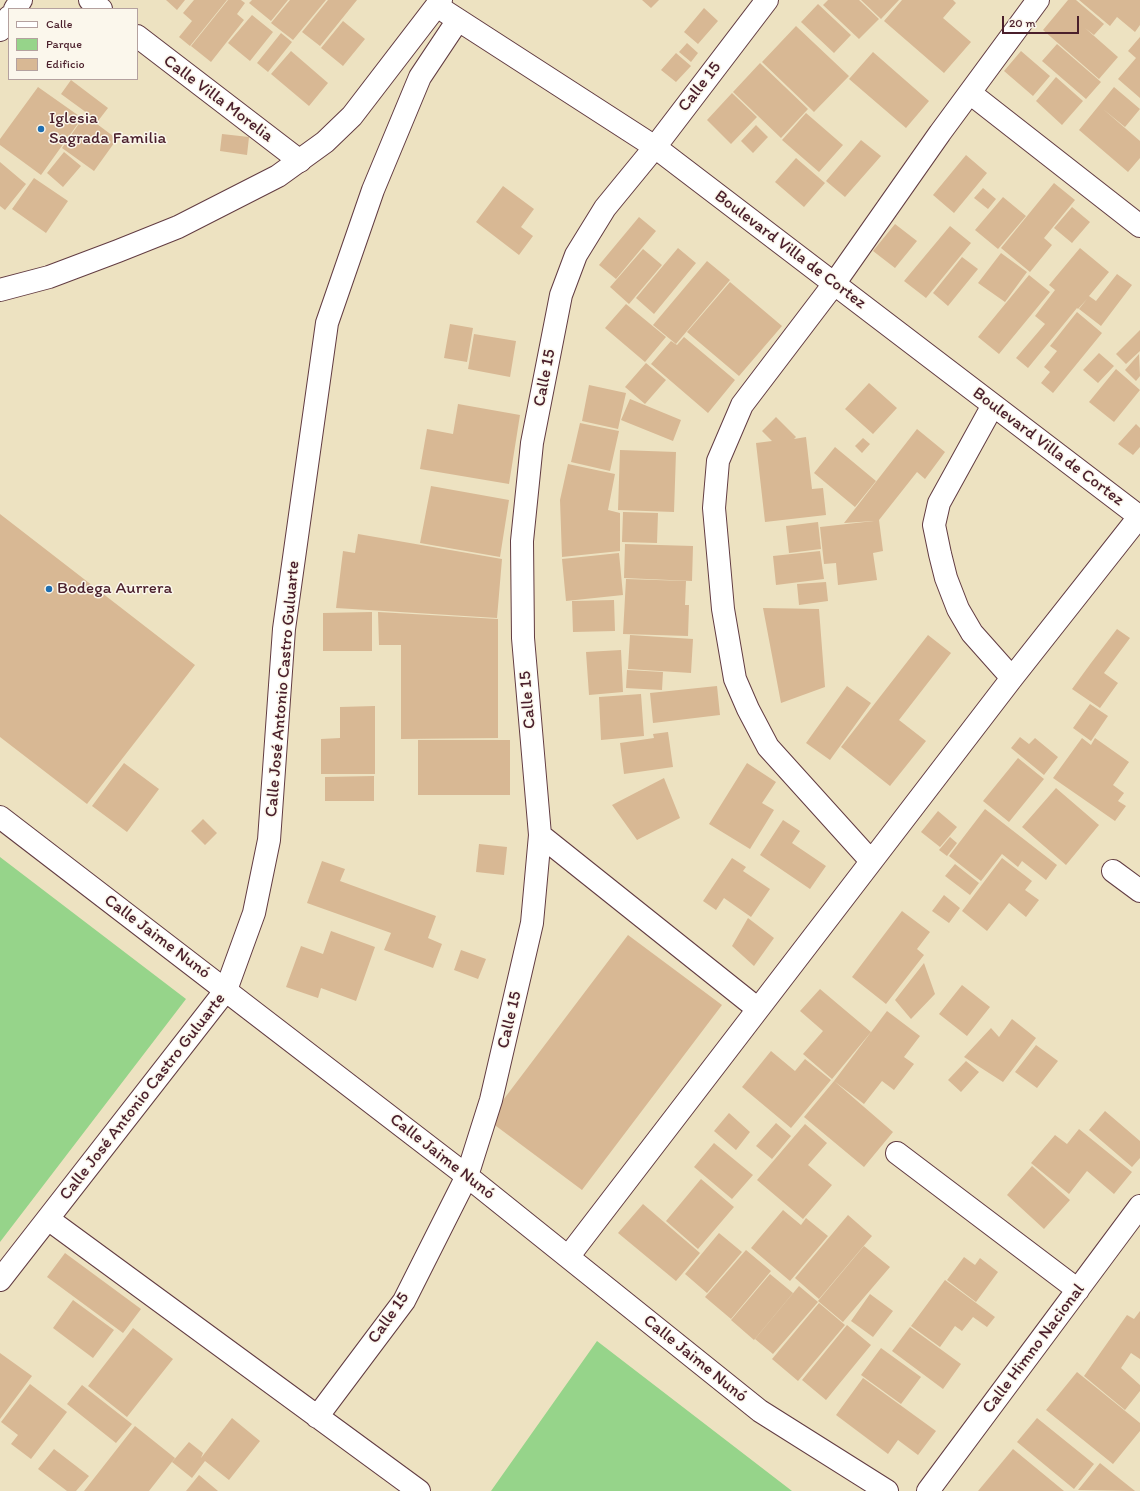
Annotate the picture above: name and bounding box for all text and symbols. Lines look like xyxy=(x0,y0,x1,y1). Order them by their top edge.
legend xyxy=(8,8,138,80)
scale bar xyxy=(1004,8,1081,34)
text: 20 m xyxy=(1009,16,1036,30)
text: Calle xyxy=(46,17,72,31)
text: Parque xyxy=(46,37,82,51)
street label: Calle Villa Morelia xyxy=(159,51,277,147)
text: Edificio xyxy=(46,57,85,71)
street label: Calle 15 xyxy=(674,58,726,116)
place label: Iglesia Sagrada Familia xyxy=(49,109,166,149)
marker: Iglesia Sagrada Familia xyxy=(36,124,46,134)
street label: Boulevard Villa de Cortez xyxy=(710,186,870,314)
street label: Calle 15 xyxy=(529,348,561,408)
street label: Boulevard Villa de Cortez xyxy=(968,383,1128,511)
street label: Calle José Antonio Castro Guluarte xyxy=(262,560,304,818)
place label: Bodega Aurrera xyxy=(57,579,172,599)
marker: Bodega Aurrera xyxy=(44,584,54,594)
street label: Calle 15 xyxy=(515,670,541,730)
street label: Calle Jaime Nunó xyxy=(100,890,214,984)
street label: Calle José Antonio Castro Guluarte xyxy=(56,989,230,1205)
street label: Calle 15 xyxy=(494,989,526,1051)
street label: Calle Jaime Nunó xyxy=(385,1110,499,1204)
street label: Calle Himno Nacional xyxy=(979,1280,1089,1418)
street label: Calle 15 xyxy=(364,1288,414,1348)
street label: Calle Jaime Nunó xyxy=(639,1311,751,1407)

